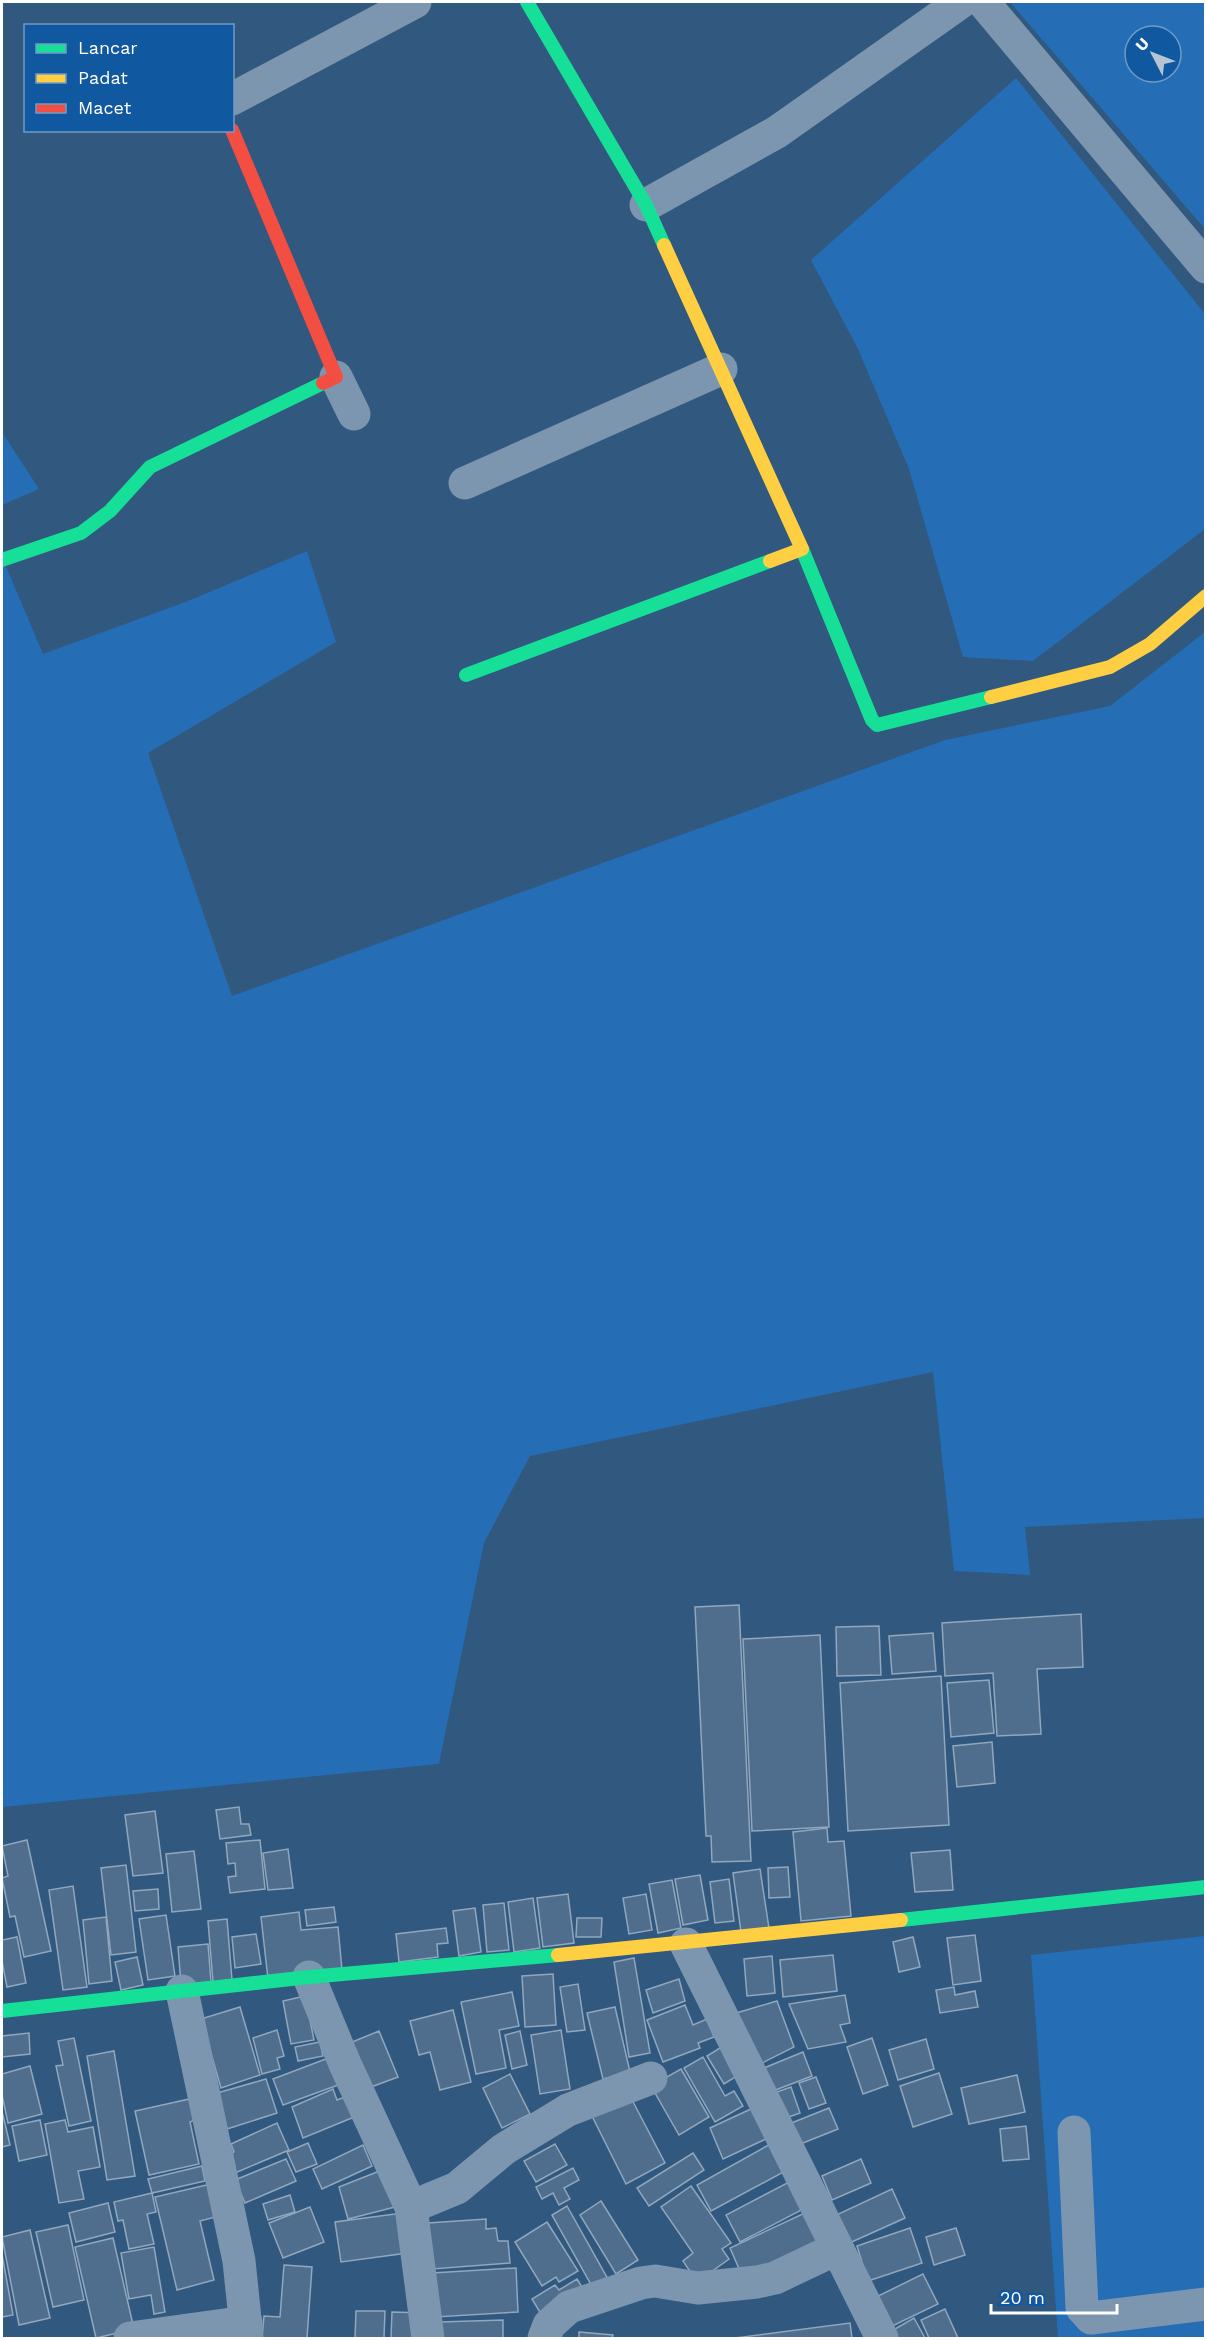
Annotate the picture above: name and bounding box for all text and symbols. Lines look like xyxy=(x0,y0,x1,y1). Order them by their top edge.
legend xyxy=(24,24,234,132)
north arrow xyxy=(1123,24,1183,84)
text: U xyxy=(1131,34,1153,55)
text: Lancar xyxy=(78,37,138,58)
text: Padat xyxy=(78,67,128,88)
text: Macet xyxy=(78,97,132,118)
scale bar xyxy=(991,2277,1117,2315)
text: 20 m xyxy=(1000,2287,1045,2308)

